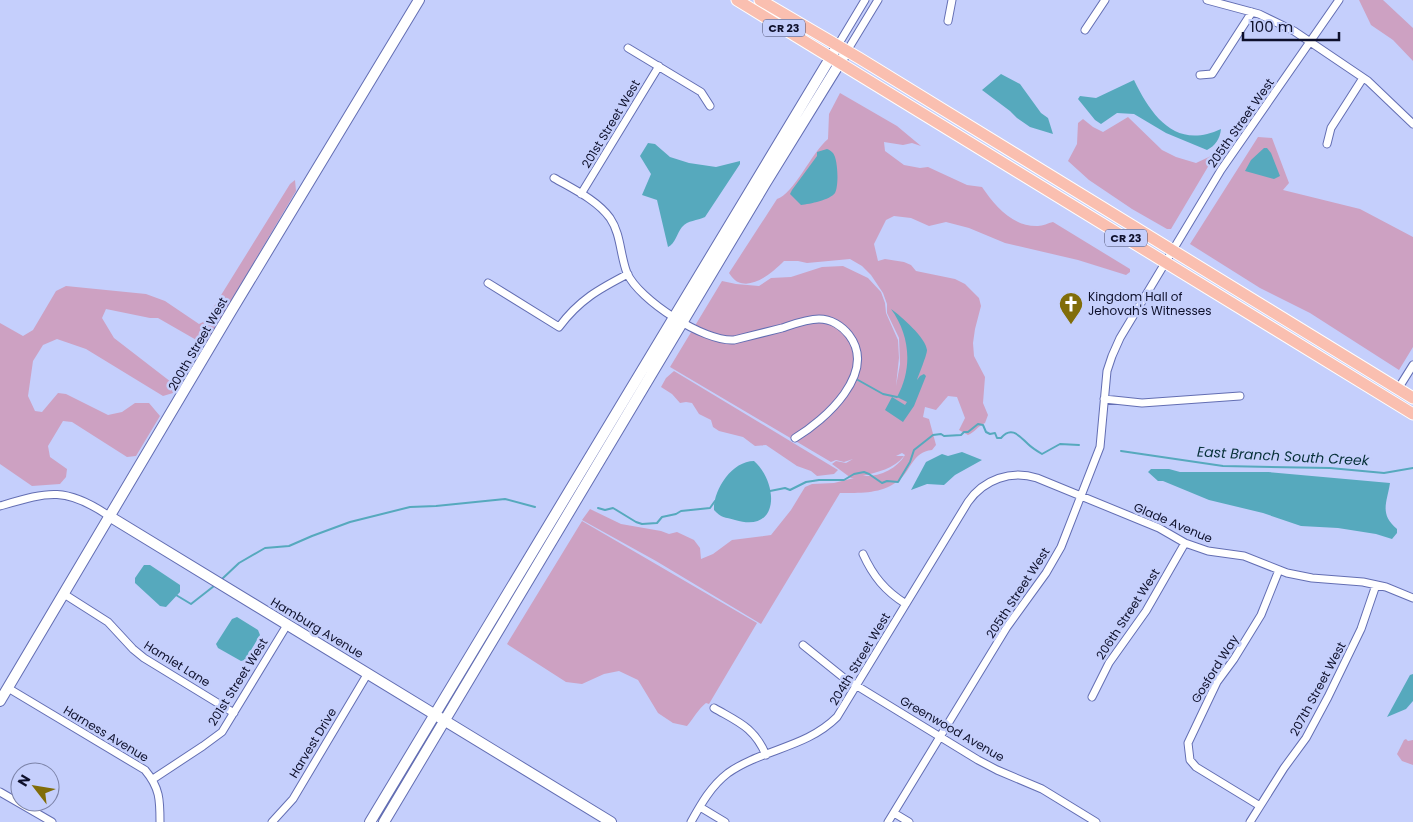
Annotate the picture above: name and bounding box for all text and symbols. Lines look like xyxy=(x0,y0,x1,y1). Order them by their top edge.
scale bar xyxy=(1243,10,1339,42)
text: 100 m xyxy=(1250,16,1293,37)
road number: CR 23 xyxy=(763,19,805,36)
street label: 205th Street West xyxy=(1203,75,1278,171)
street label: 201st Street West xyxy=(577,76,644,171)
road number: CR 23 xyxy=(1105,230,1147,247)
place label: Kingdom Hall of Jehovah's Witnesses xyxy=(1088,288,1211,319)
church icon: Kingdom Hall of Jehovah's Witnesses xyxy=(1058,291,1084,325)
street label: 200th Street West xyxy=(164,294,231,394)
water label: East Branch South Creek xyxy=(1197,442,1370,471)
street label: Glade Avenue xyxy=(1131,498,1215,547)
street label: 205th Street West xyxy=(982,544,1053,642)
street label: 206th Street West xyxy=(1092,565,1163,663)
street label: Hamburg Avenue xyxy=(268,593,367,662)
street label: 204th Street West xyxy=(825,609,894,708)
street label: Gosford Way xyxy=(1187,631,1242,706)
street label: 201st Street West xyxy=(204,635,271,729)
street label: Hamlet Lane xyxy=(141,636,214,691)
street label: 207th Street West xyxy=(1286,639,1350,739)
street label: Greenwood Avenue xyxy=(897,692,1008,765)
street label: Harness Avenue xyxy=(60,701,152,766)
street label: Harvest Drive xyxy=(285,705,340,781)
north arrow xyxy=(10,762,60,812)
text: N xyxy=(13,771,35,790)

